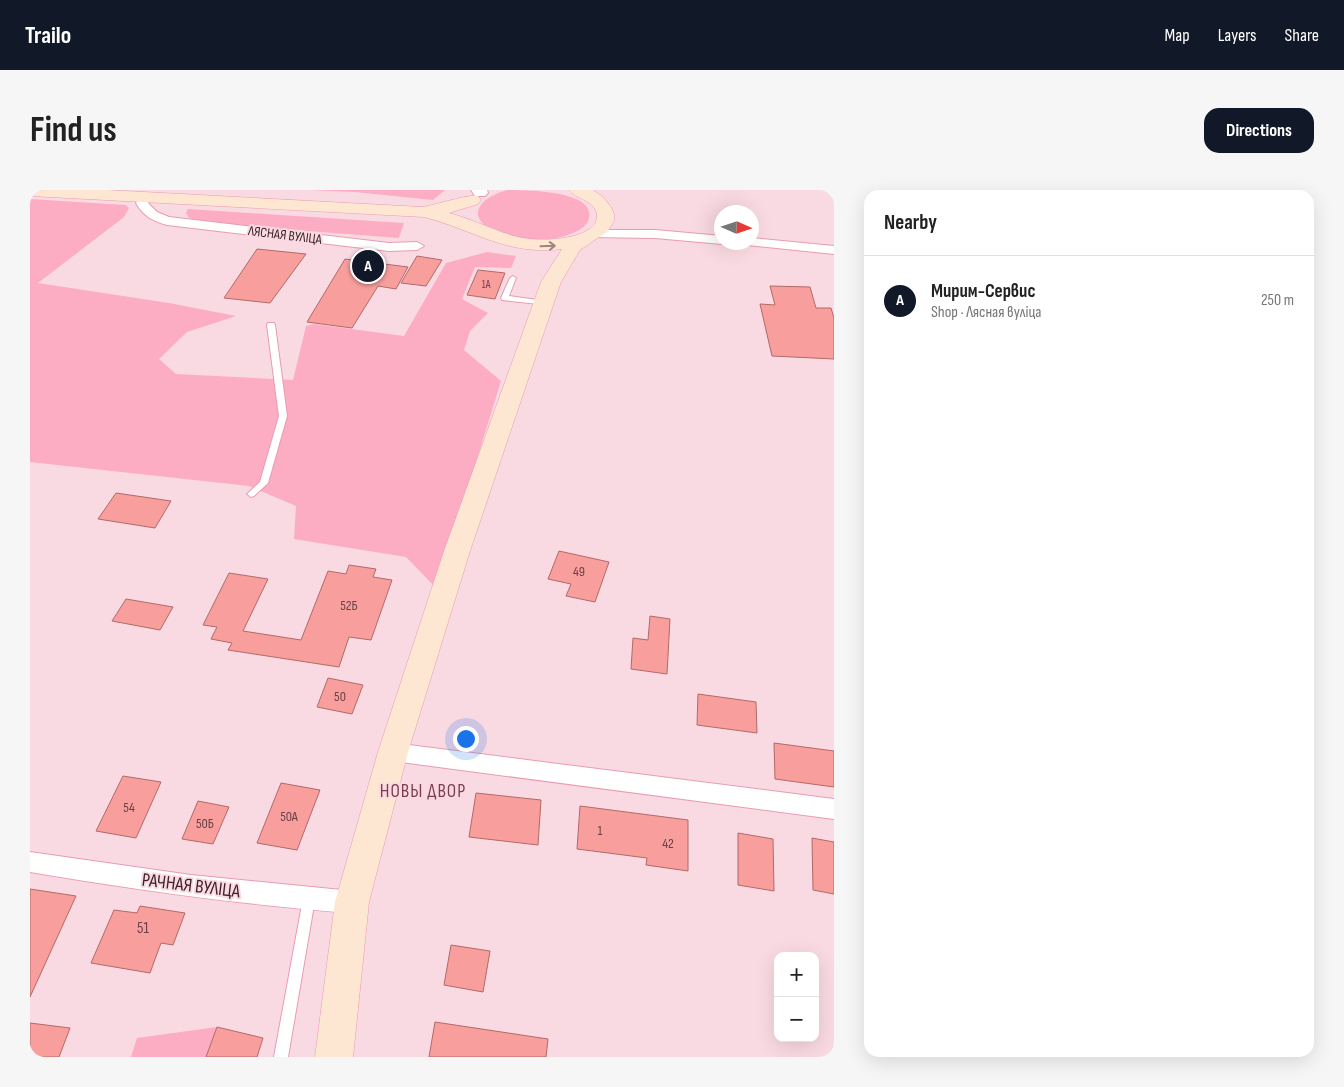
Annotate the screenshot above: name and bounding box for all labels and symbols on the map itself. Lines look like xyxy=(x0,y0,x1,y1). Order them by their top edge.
north arrow xyxy=(714,205,759,250)
street label: ЛЯСНАЯ ВУЛІЦА xyxy=(246,222,324,248)
one-way arrow xyxy=(540,241,556,250)
pin: A xyxy=(352,247,384,285)
house number: 1А xyxy=(482,278,491,291)
house number: 49 xyxy=(573,563,585,580)
house number: 52Б xyxy=(340,597,358,614)
house number: 50 xyxy=(334,688,346,705)
your location xyxy=(453,726,479,752)
district label: НОВЫ ДВОР xyxy=(380,780,466,803)
house number: 54 xyxy=(123,799,135,816)
house number: 50А xyxy=(280,808,299,825)
house number: 50Б xyxy=(196,815,214,832)
house number: 1 xyxy=(598,822,603,839)
house number: 42 xyxy=(662,835,674,852)
street label: РАЧНАЯ ВУЛІЦА xyxy=(141,869,242,904)
house number: 51 xyxy=(137,919,149,938)

